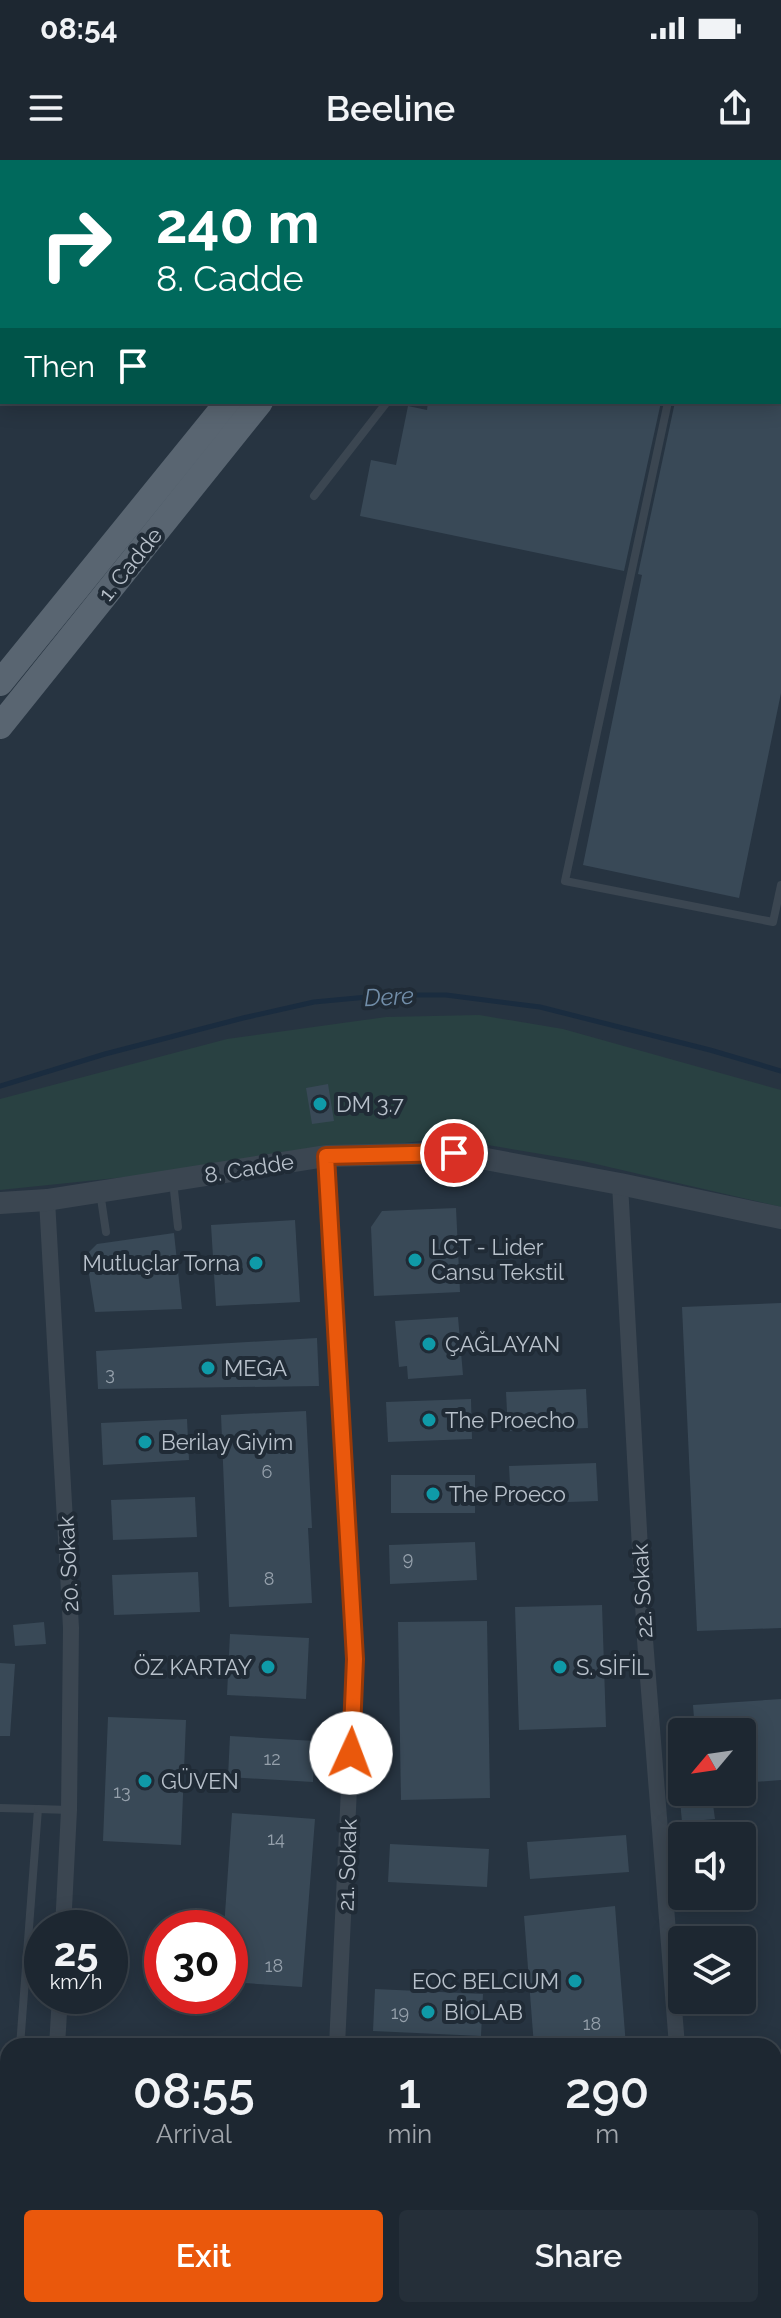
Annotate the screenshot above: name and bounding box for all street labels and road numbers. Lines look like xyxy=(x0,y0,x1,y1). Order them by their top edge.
street label: 1. Cadde xyxy=(93,522,167,606)
street label: 8. Cadde xyxy=(202,1148,296,1188)
street label: 20. Sokak xyxy=(52,1515,84,1613)
street label: 22. Sokak xyxy=(627,1543,657,1639)
street label: 21. Sokak xyxy=(332,1818,362,1912)

